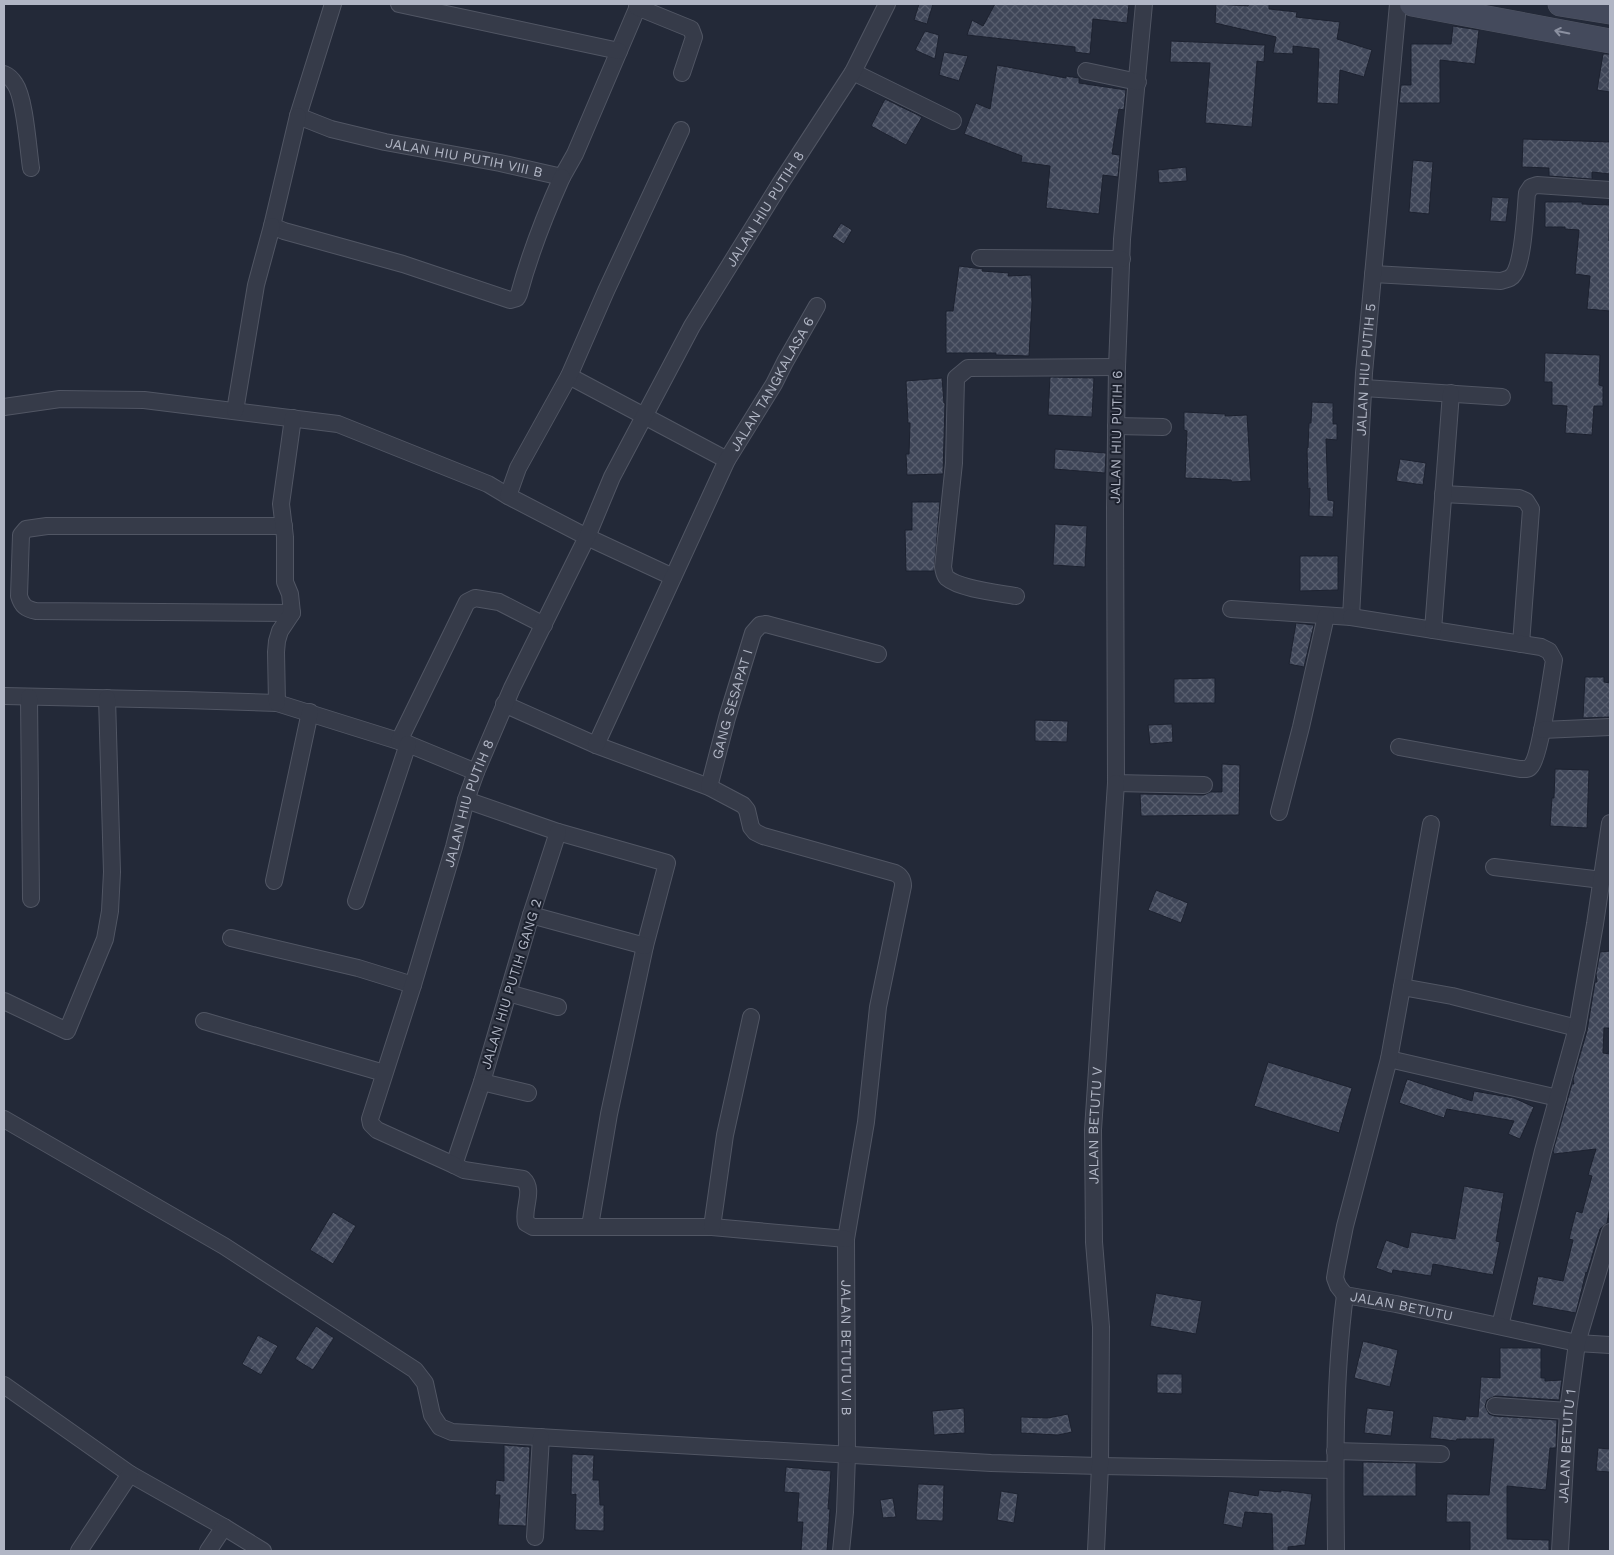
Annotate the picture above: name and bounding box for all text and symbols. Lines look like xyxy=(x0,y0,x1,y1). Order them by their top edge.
one-way arrow xyxy=(1555,26,1571,36)
street label: JALAN HIU PUTIH VIII B xyxy=(384,134,544,180)
street label: JALAN HIU PUTIH 8 xyxy=(723,148,807,270)
street label: JALAN HIU PUTIH 5 xyxy=(1353,303,1378,436)
street label: JALAN TANGKALASA 6 xyxy=(726,314,817,454)
street label: JALAN HIU PUTIH 6 xyxy=(1107,370,1125,504)
street label: GANG SESAPAT I xyxy=(709,647,756,761)
street label: JALAN HIU PUTIH 8 xyxy=(440,737,497,869)
street label: JALAN HIU PUTIH GANG 2 xyxy=(477,897,545,1071)
street label: JALAN BETUTU V xyxy=(1085,1066,1105,1184)
street label: JALAN BETUTU VI B xyxy=(838,1280,855,1416)
street label: JALAN BETUTU xyxy=(1349,1288,1454,1324)
street label: JALAN BETUTU 1 xyxy=(1555,1388,1579,1504)

